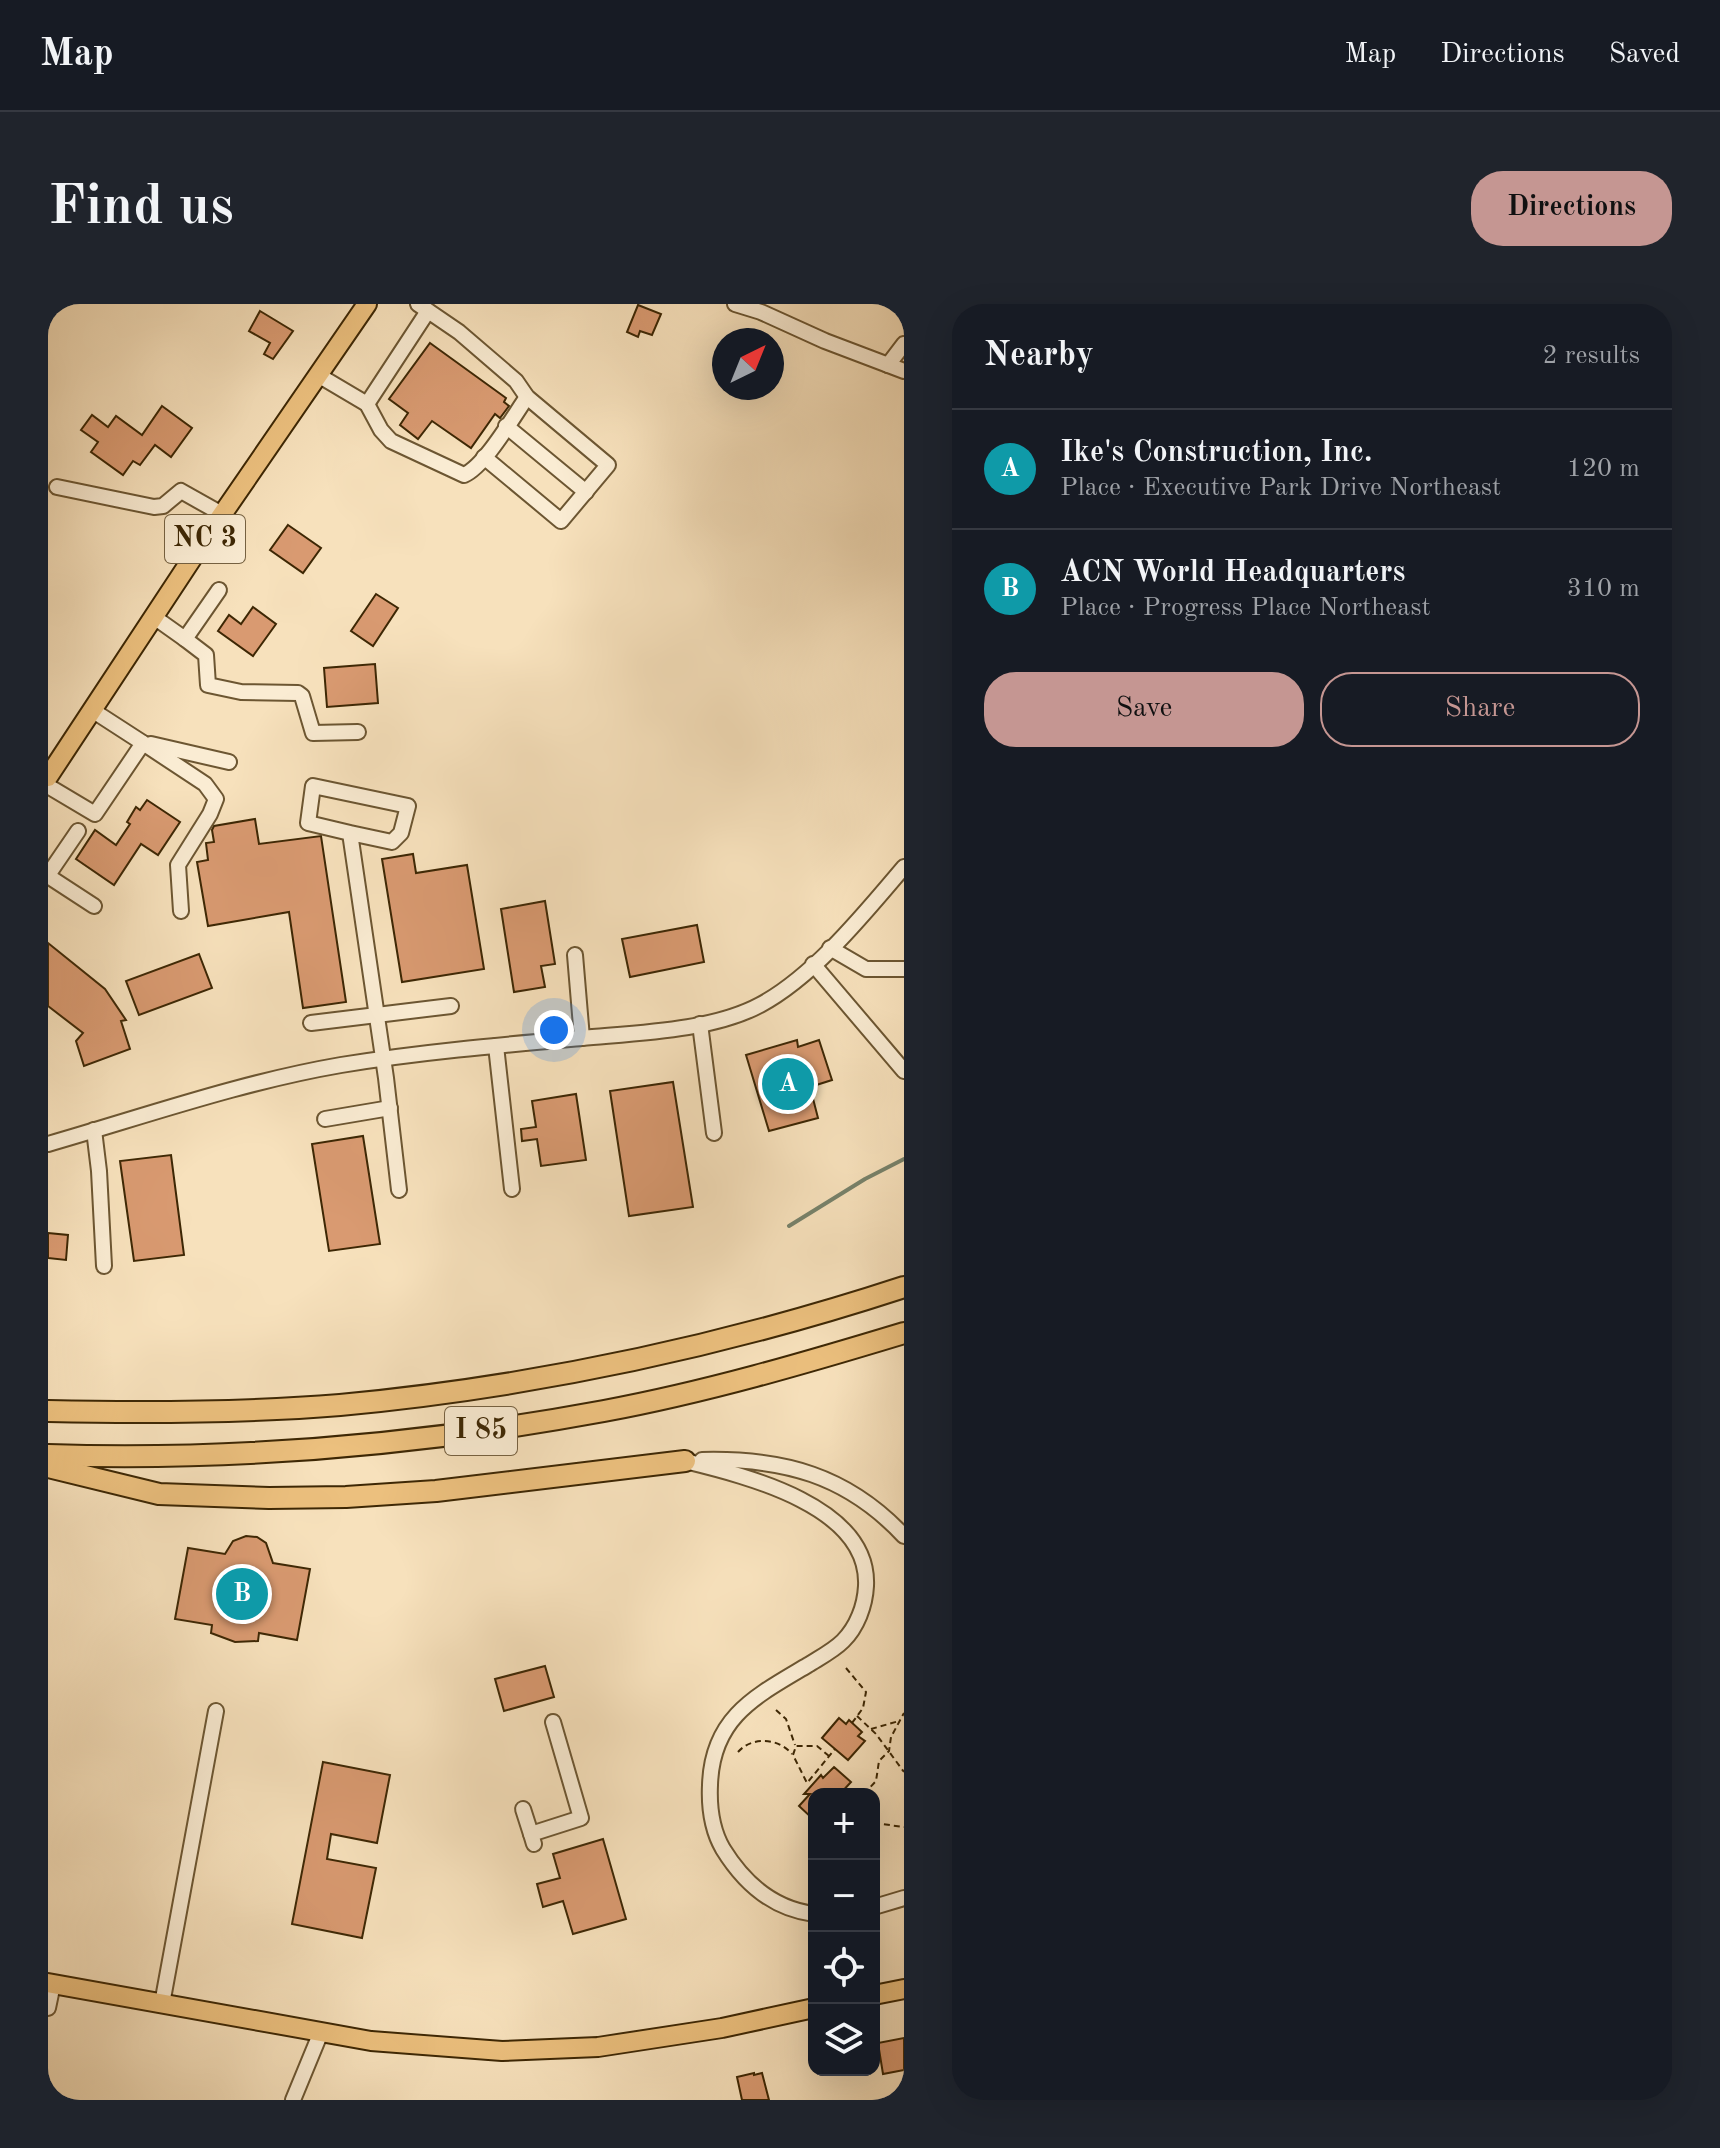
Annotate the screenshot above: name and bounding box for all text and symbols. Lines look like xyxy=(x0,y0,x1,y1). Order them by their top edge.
text: Map xyxy=(40,36,114,74)
text: Map xyxy=(1344,41,1396,69)
text: Directions xyxy=(1440,41,1565,69)
text: Saved xyxy=(1609,41,1680,69)
button: Directions xyxy=(1471,171,1672,246)
text: Find us xyxy=(48,180,234,236)
north arrow xyxy=(712,328,784,400)
text: Nearby xyxy=(984,339,1094,373)
text: 2 results xyxy=(1542,343,1640,369)
text: Ike's Construction, Inc. xyxy=(1060,438,1372,468)
text: A xyxy=(1000,456,1020,482)
text: 120 m xyxy=(1567,456,1640,482)
text: Place · Executive Park Drive Northeast xyxy=(1060,475,1501,501)
road number: NC 3 xyxy=(165,515,245,563)
text: ACN World Headquarters xyxy=(1060,558,1405,588)
text: B xyxy=(1001,576,1019,602)
text: 310 m xyxy=(1567,576,1640,602)
text: Place · Progress Place Northeast xyxy=(1060,595,1431,621)
button: Save xyxy=(984,672,1304,747)
button: Share xyxy=(1320,672,1640,747)
your location xyxy=(534,1010,574,1050)
pin: A xyxy=(762,1054,814,1114)
road number: I 85 xyxy=(445,1407,517,1455)
pin: B xyxy=(216,1564,268,1624)
map controls xyxy=(808,1788,880,2076)
button: + xyxy=(808,1788,880,1860)
button: − xyxy=(808,1860,880,1932)
button: locate xyxy=(808,1932,880,2004)
button: layers xyxy=(808,2004,880,2076)

